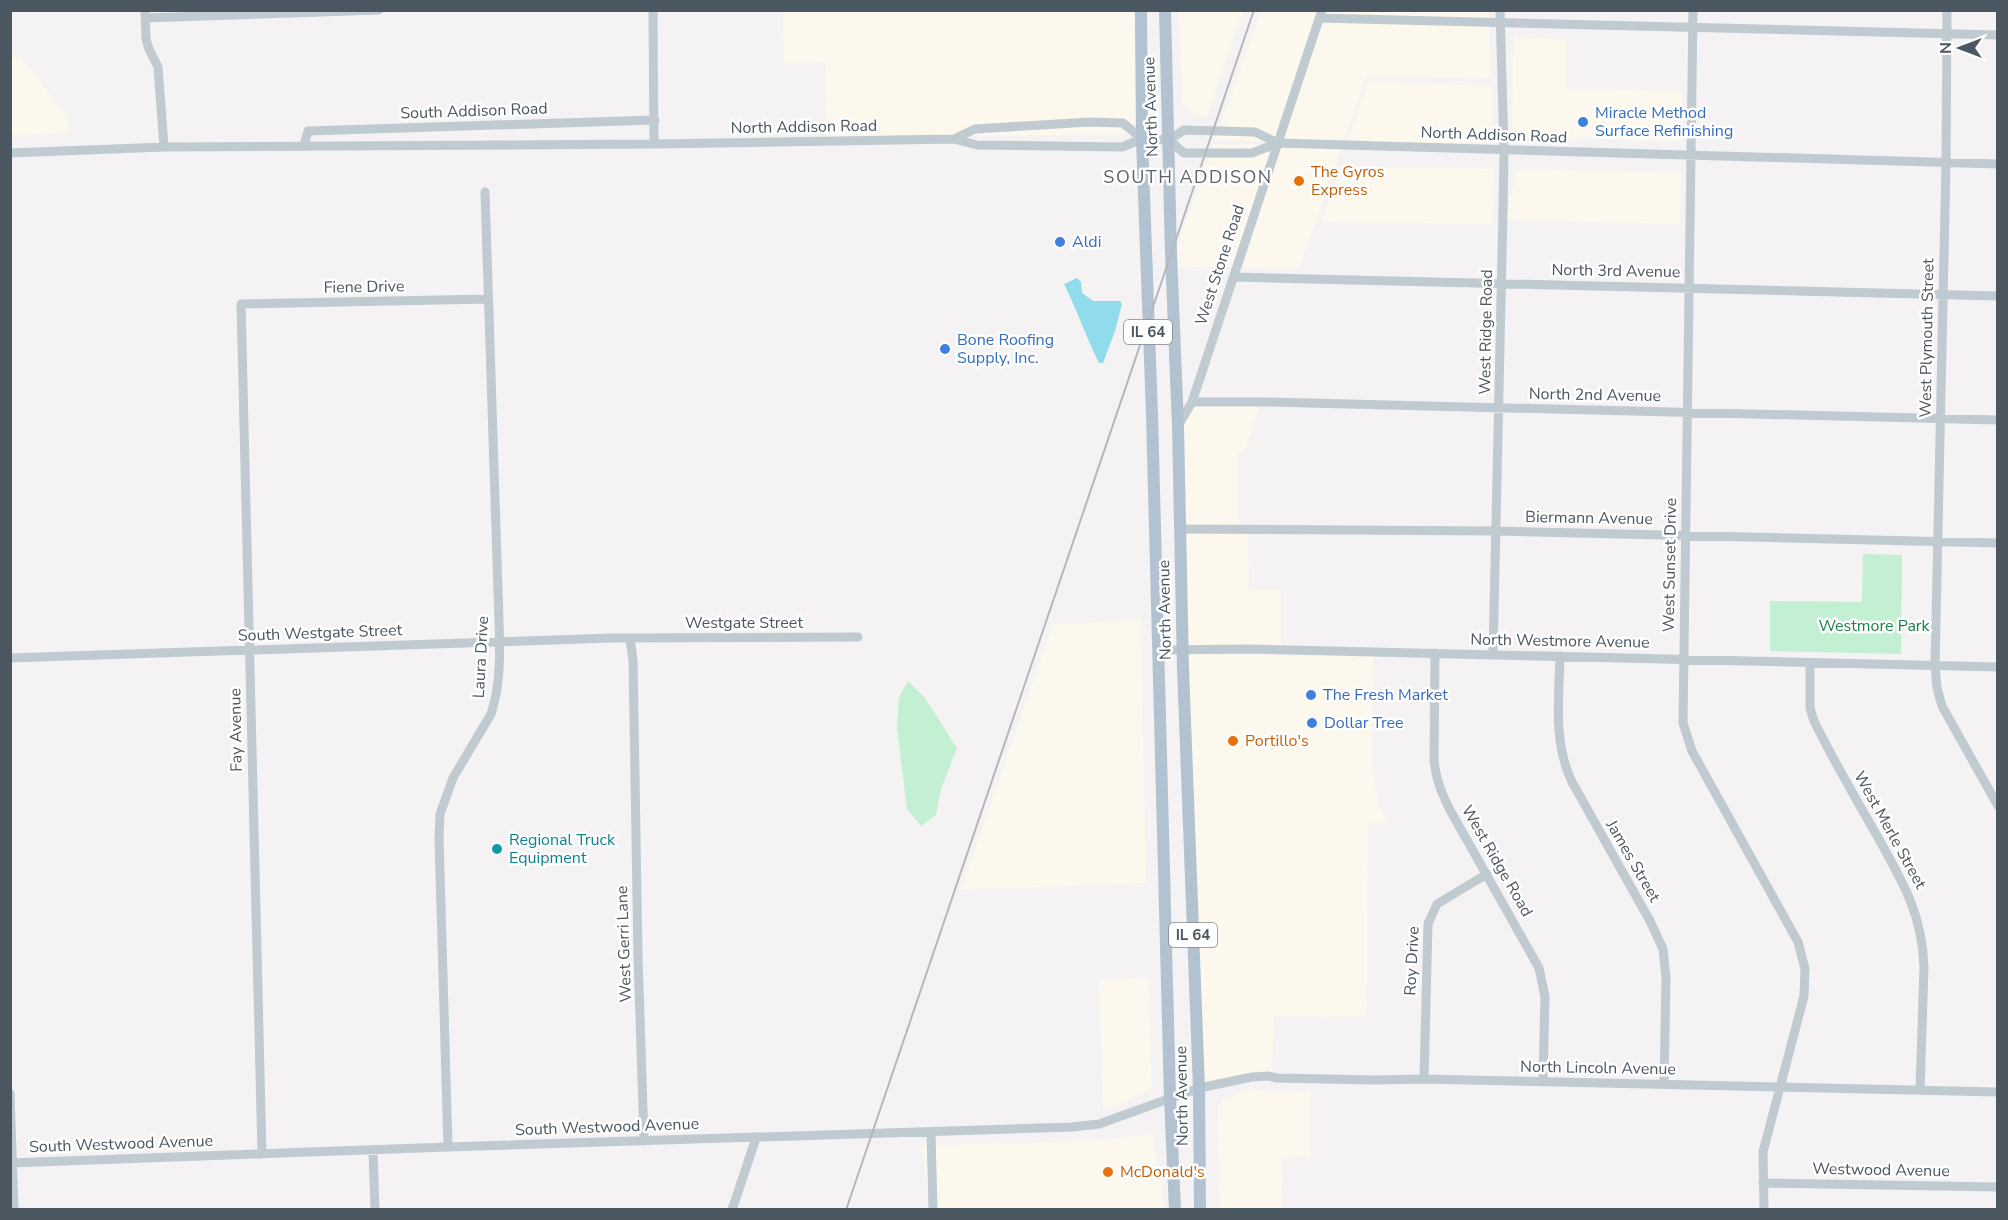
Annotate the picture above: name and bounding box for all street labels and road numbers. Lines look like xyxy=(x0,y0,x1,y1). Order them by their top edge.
street label: North Avenue xyxy=(1138,57,1164,157)
street label: South Addison Road xyxy=(400,97,548,125)
street label: North Addison Road xyxy=(730,115,878,139)
street label: North Addison Road xyxy=(1420,121,1568,149)
street label: West Stone Road xyxy=(1190,202,1250,328)
street label: West Plymouth Street xyxy=(1915,258,1939,418)
street label: North 3rd Avenue xyxy=(1551,259,1681,283)
street label: West Ridge Road xyxy=(1474,269,1498,395)
street label: Fiene Drive xyxy=(323,275,405,299)
road number: IL 64 xyxy=(1124,320,1172,344)
street label: North 2nd Avenue xyxy=(1529,383,1661,407)
street label: West Sunset Drive xyxy=(1658,498,1682,632)
street label: Biermann Avenue xyxy=(1525,506,1653,530)
street label: North Avenue xyxy=(1153,560,1177,660)
street label: Westgate Street xyxy=(685,612,803,634)
street label: Laura Drive xyxy=(468,615,494,699)
street label: South Westgate Street xyxy=(237,619,403,647)
street label: North Westmore Avenue xyxy=(1470,628,1650,654)
street label: Fay Avenue xyxy=(224,688,248,772)
street label: West Merle Street xyxy=(1849,767,1932,893)
street label: West Ridge Road xyxy=(1456,801,1538,921)
street label: James Street xyxy=(1600,815,1666,906)
street label: West Gerri Lane xyxy=(611,885,637,1003)
road number: IL 64 xyxy=(1169,923,1217,947)
street label: Roy Drive xyxy=(1399,926,1425,996)
street label: North Avenue xyxy=(1170,1046,1194,1146)
street label: North Lincoln Avenue xyxy=(1520,1056,1676,1080)
street label: South Westwood Avenue xyxy=(515,1113,699,1141)
street label: South Westwood Avenue xyxy=(29,1130,213,1158)
street label: Westwood Avenue xyxy=(1812,1158,1950,1182)

